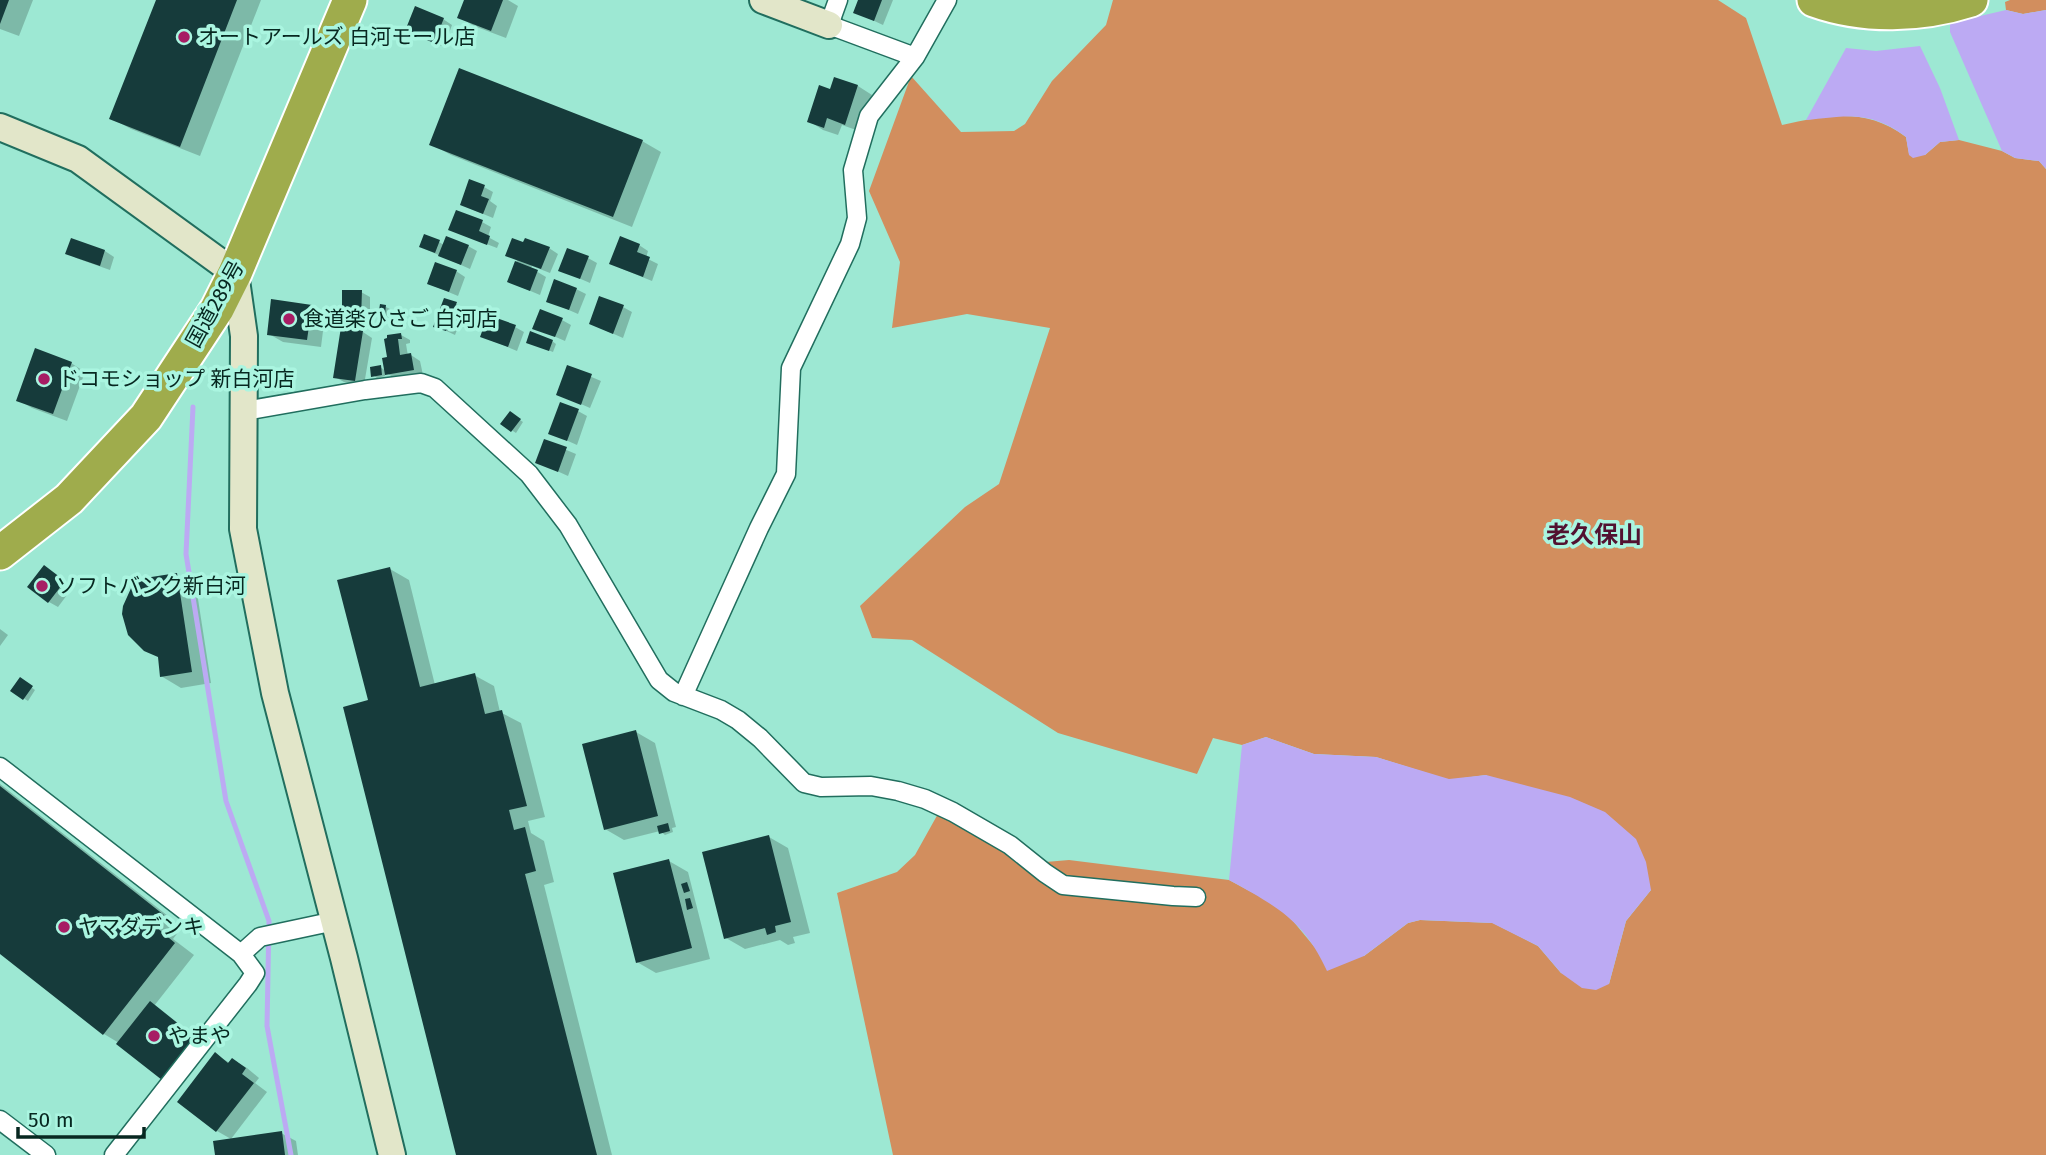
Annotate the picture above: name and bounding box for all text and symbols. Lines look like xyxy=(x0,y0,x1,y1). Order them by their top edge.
place label: オートアールズ 白河モール店 xyxy=(198,24,475,50)
marker: オートアールズ 白河モール店 xyxy=(176,29,192,45)
street label: 国道289号 xyxy=(180,256,250,352)
place label: 食道楽ひさご 白河店 xyxy=(303,306,498,332)
marker: 食道楽ひさご 白河店 xyxy=(281,311,297,327)
place label: ドコモショップ 新白河店 xyxy=(58,366,295,392)
marker: ドコモショップ 新白河店 xyxy=(36,371,52,387)
district label: 老久保山 xyxy=(1546,521,1642,549)
place label: ソフトバンク新白河 xyxy=(56,573,246,599)
marker: ソフトバンク新白河 xyxy=(34,578,50,594)
place label: ヤマダデンキ xyxy=(78,914,204,940)
marker: ヤマダデンキ xyxy=(56,919,72,935)
place label: やまや xyxy=(168,1023,231,1049)
marker: やまや xyxy=(146,1028,162,1044)
scale bar xyxy=(18,1096,144,1140)
text: 50 m xyxy=(28,1107,74,1133)

